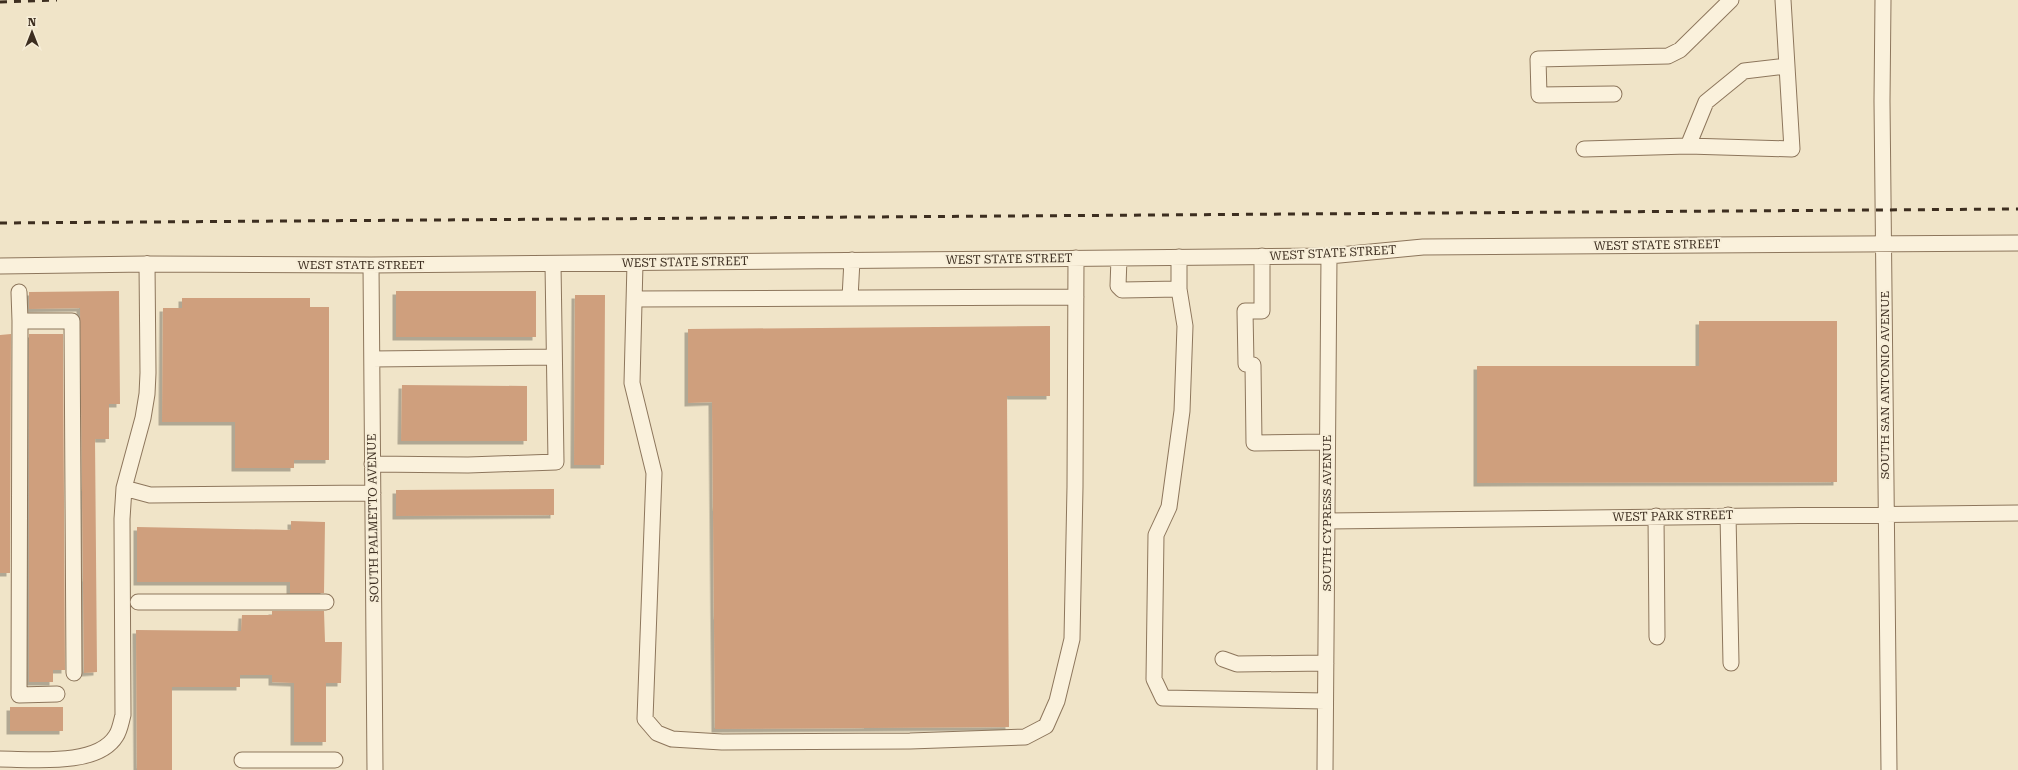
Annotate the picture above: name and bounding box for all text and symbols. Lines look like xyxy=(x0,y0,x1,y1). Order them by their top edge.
north arrow xyxy=(12,12,52,52)
text: N xyxy=(28,16,37,29)
street label: WEST STATE STREET xyxy=(1593,237,1721,253)
street label: WEST STATE STREET xyxy=(1269,243,1397,263)
street label: WEST STATE STREET xyxy=(945,251,1073,267)
street label: WEST STATE STREET xyxy=(621,254,749,270)
street label: WEST STATE STREET xyxy=(298,258,424,272)
street label: SOUTH SAN ANTONIO AVENUE xyxy=(1878,291,1892,479)
street label: SOUTH PALMETTO AVENUE xyxy=(365,433,381,603)
street label: SOUTH CYPRESS AVENUE xyxy=(1320,435,1334,591)
street label: WEST PARK STREET xyxy=(1612,508,1734,524)

